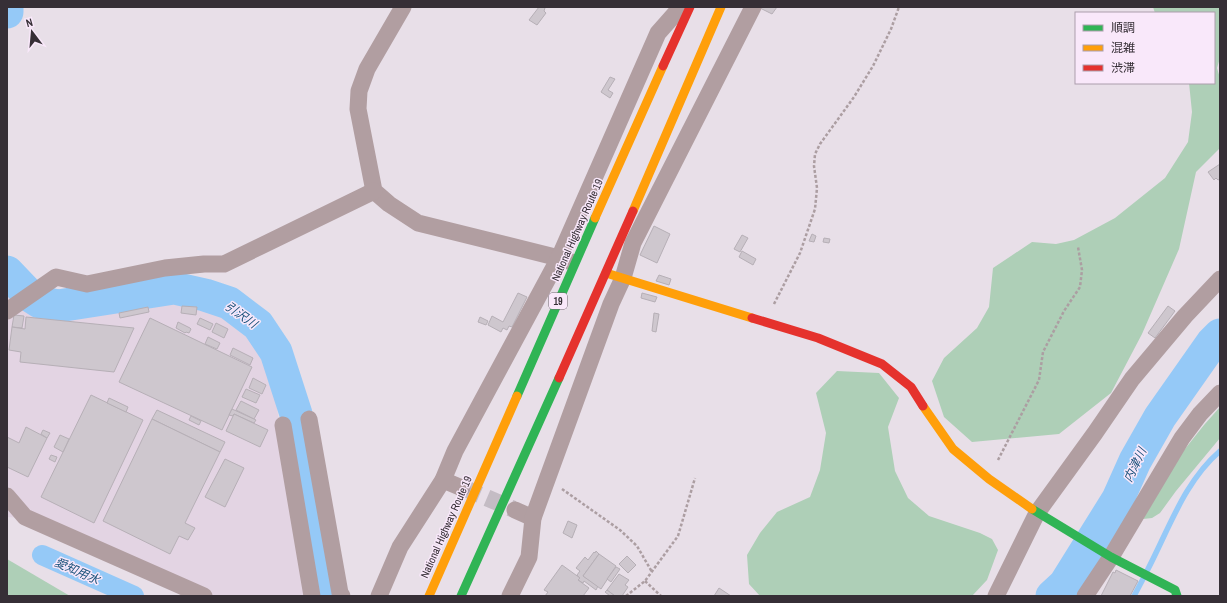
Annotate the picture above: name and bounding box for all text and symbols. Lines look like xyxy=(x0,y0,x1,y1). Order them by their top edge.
north arrow xyxy=(12,12,52,52)
legend xyxy=(1075,12,1215,84)
text: N xyxy=(24,15,34,30)
text: 順調 xyxy=(1111,20,1135,36)
text: 混雑 xyxy=(1111,40,1135,56)
text: 渋滞 xyxy=(1111,60,1135,76)
street label: National Highway Route 19 xyxy=(548,177,606,283)
road number: 19 xyxy=(549,293,567,309)
water label: 引沢川 xyxy=(222,298,262,333)
water label: 内津川 xyxy=(1120,444,1151,485)
street label: National Highway Route 19 xyxy=(417,474,475,580)
water label: 愛知用水 xyxy=(52,554,104,589)

